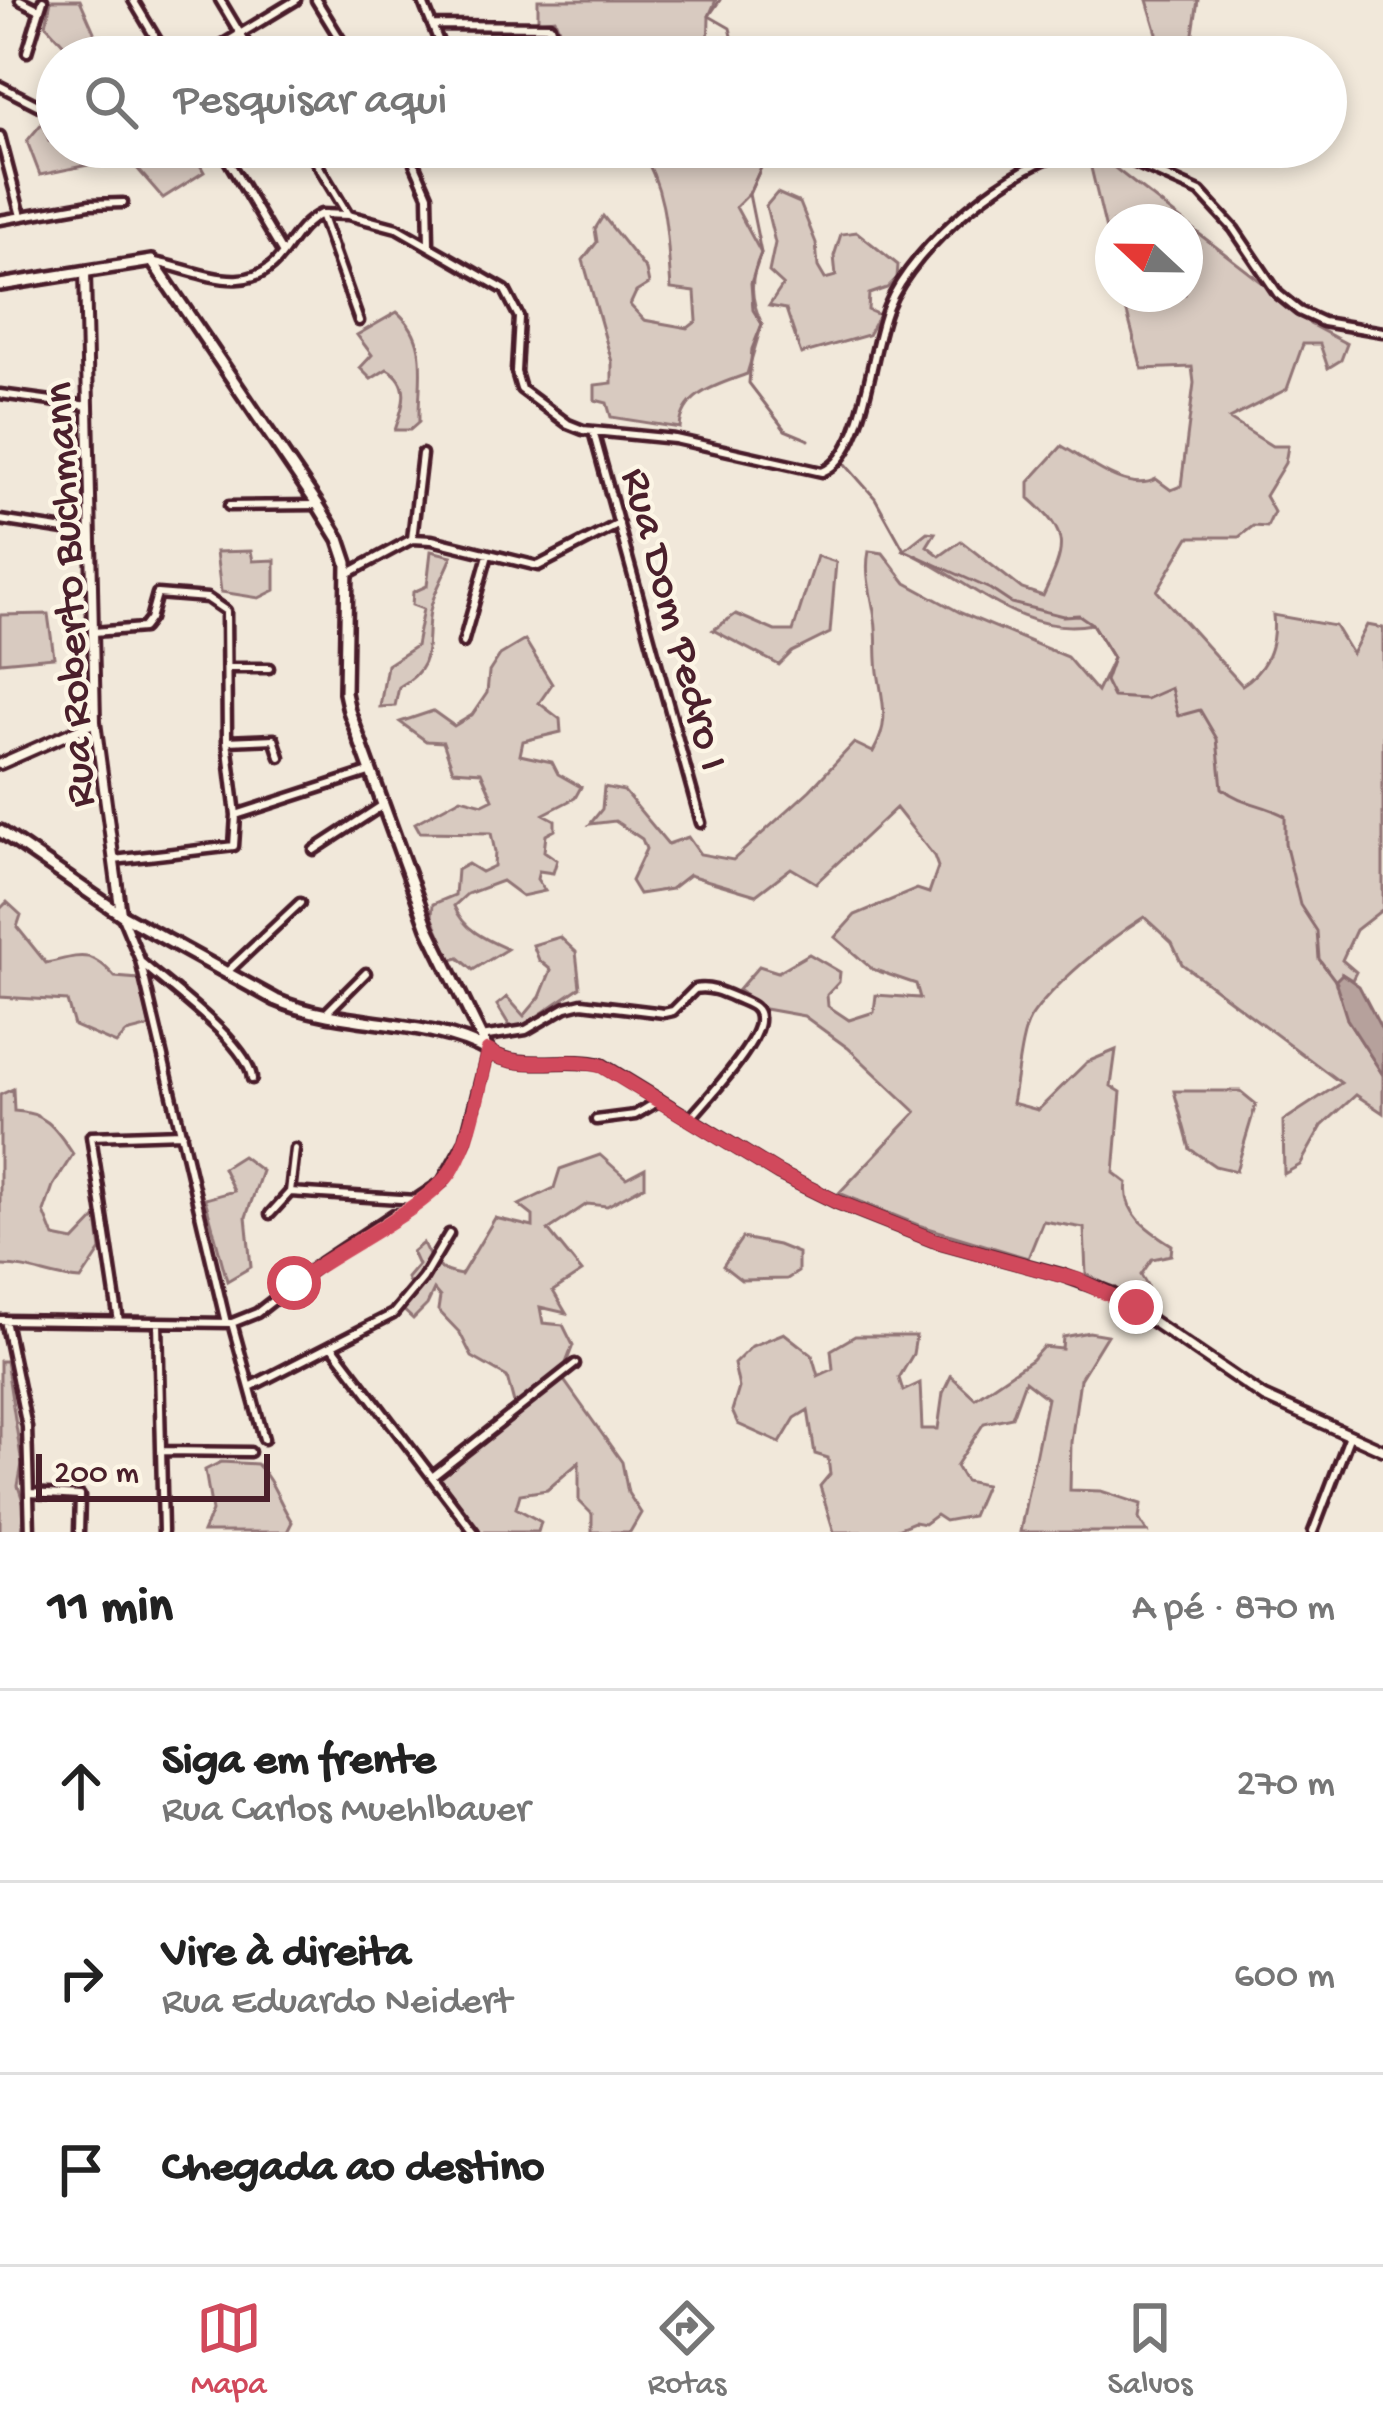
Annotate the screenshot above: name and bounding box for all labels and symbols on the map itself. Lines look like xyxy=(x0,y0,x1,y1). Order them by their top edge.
north arrow xyxy=(1095,204,1203,312)
street label: Rua Roberto Buchmann xyxy=(35,381,110,809)
street label: Rua Dom Pedro I xyxy=(606,463,738,777)
route start xyxy=(267,1256,321,1310)
route end xyxy=(1109,1280,1163,1334)
scale bar xyxy=(36,1448,270,1501)

